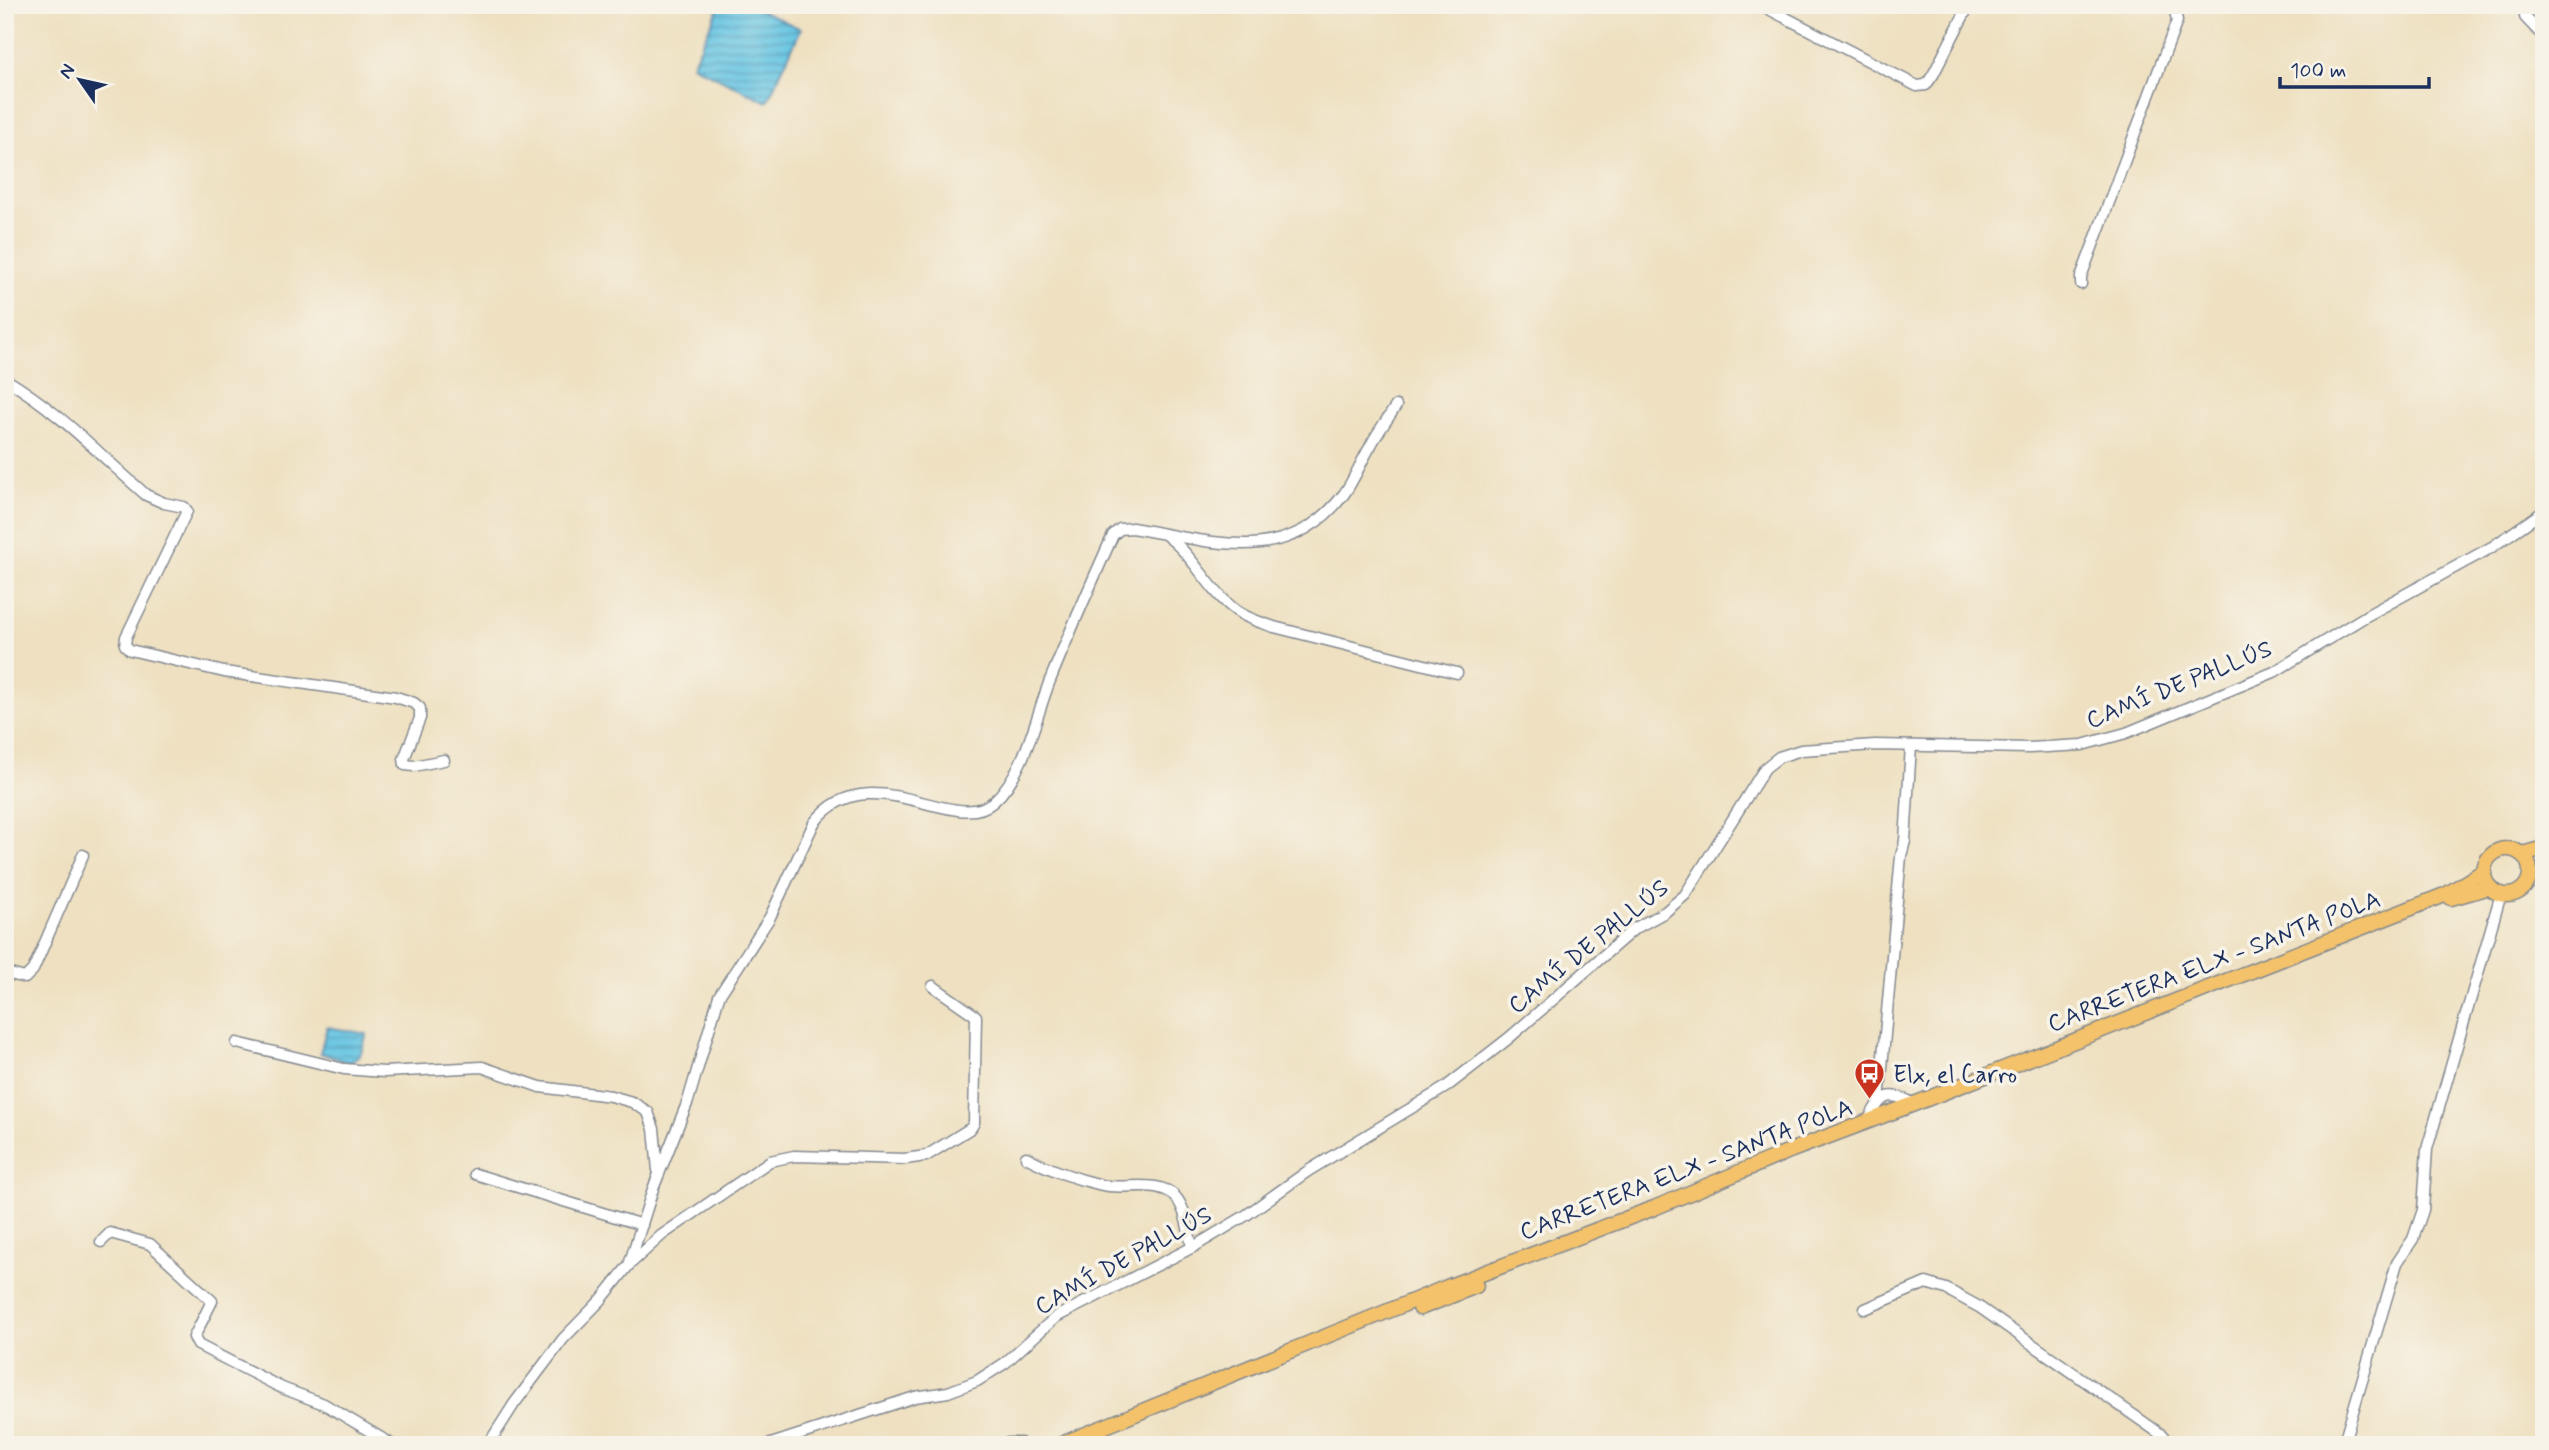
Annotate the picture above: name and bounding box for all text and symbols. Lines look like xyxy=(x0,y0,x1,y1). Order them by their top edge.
north arrow xyxy=(46,46,116,116)
scale bar xyxy=(2280,46,2428,90)
text: 100 m xyxy=(2290,57,2346,85)
text: N xyxy=(53,59,81,84)
street label: CAMÍ DE PALLÚS xyxy=(2082,633,2277,737)
street label: CAMÍ DE PALLÚS xyxy=(1502,872,1676,1021)
street label: CARRETERA ELX - SANTA POLA xyxy=(2044,884,2385,1040)
bus stop icon: Elx, el Carro xyxy=(1853,1057,1887,1101)
place label: Elx, el Carro xyxy=(1893,1060,2017,1091)
street label: CARRETERA ELX - SANTA POLA xyxy=(1516,1092,1857,1248)
street label: CAMÍ DE PALLÚS xyxy=(1029,1199,1218,1323)

